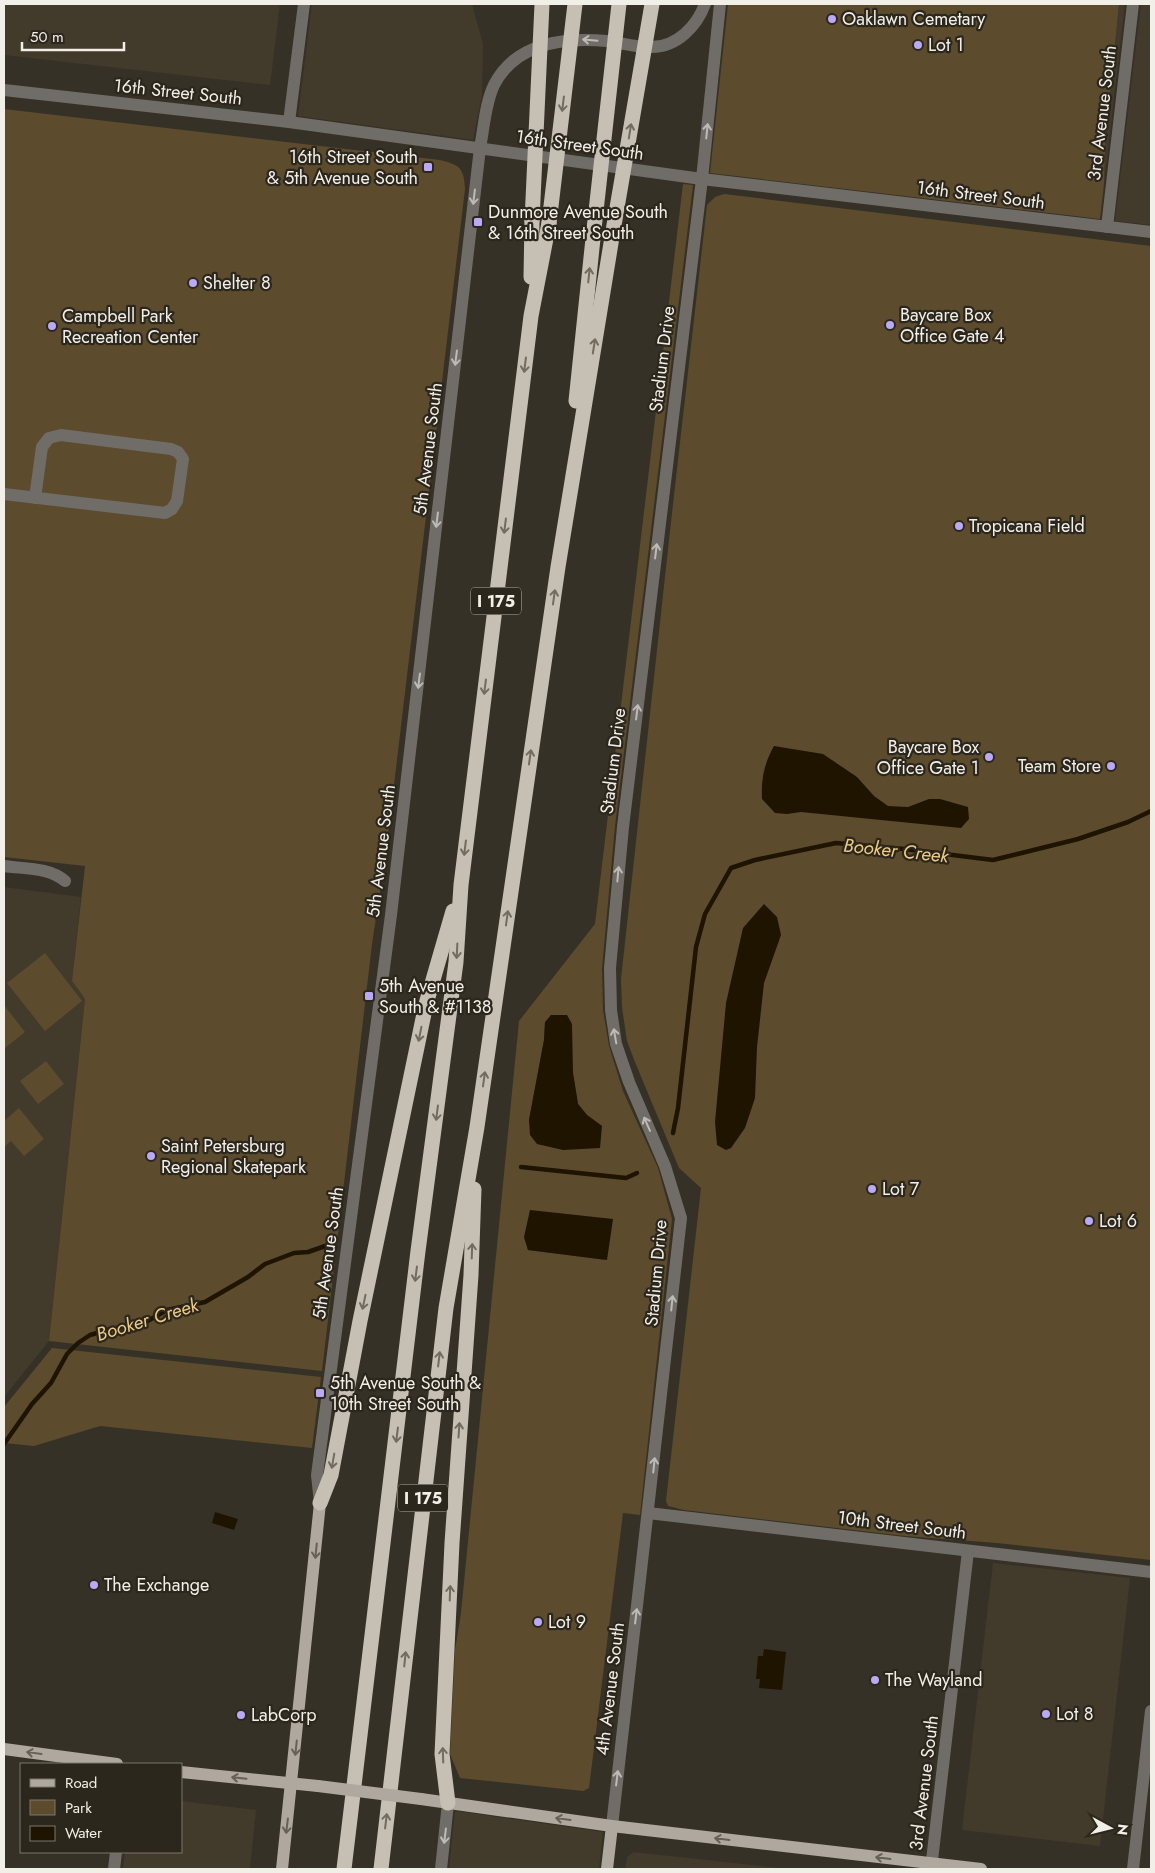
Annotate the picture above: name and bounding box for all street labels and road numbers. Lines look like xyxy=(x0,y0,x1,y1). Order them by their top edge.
street label: 3rd Avenue South xyxy=(1081,44,1123,182)
street label: 16th Street South xyxy=(113,72,243,112)
street label: 16th Street South xyxy=(514,123,646,167)
street label: 16th Street South xyxy=(915,174,1047,216)
street label: Stadium Drive xyxy=(643,304,681,414)
street label: 5th Avenue South xyxy=(407,381,449,517)
road number: I 175 xyxy=(471,588,521,614)
street label: Stadium Drive xyxy=(594,706,632,816)
street label: 5th Avenue South xyxy=(360,783,402,919)
street label: 5th Avenue South xyxy=(306,1185,350,1321)
street label: Stadium Drive xyxy=(638,1219,674,1327)
road number: I 175 xyxy=(398,1485,448,1512)
street label: 10th Street South xyxy=(836,1504,968,1546)
street label: 4th Avenue South xyxy=(589,1621,631,1757)
street label: 3rd Avenue South xyxy=(903,1714,945,1852)

